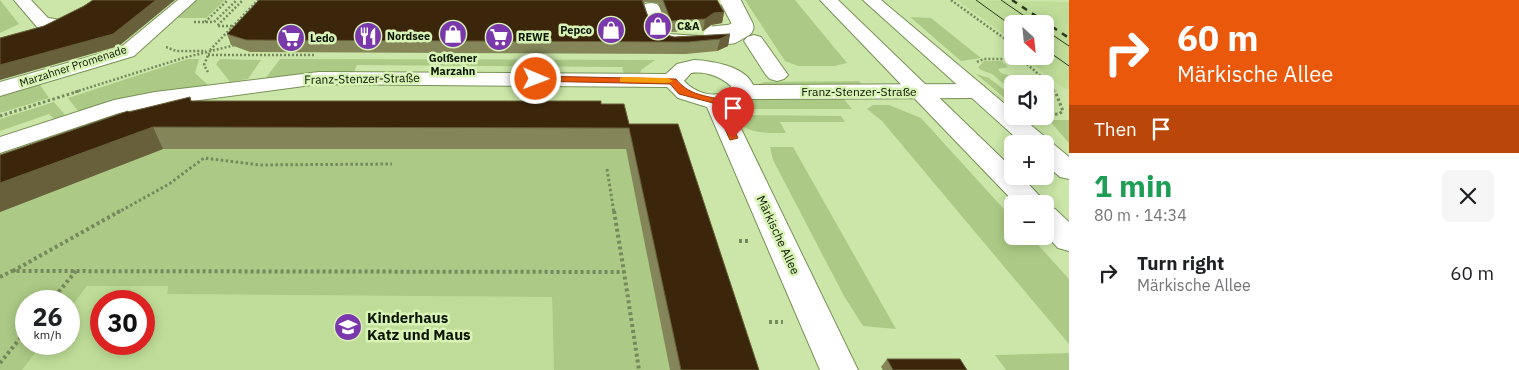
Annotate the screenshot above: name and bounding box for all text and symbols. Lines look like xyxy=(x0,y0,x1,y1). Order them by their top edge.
shop icon: C&A xyxy=(643,11,673,41)
shop icon: Pepco xyxy=(596,15,626,45)
north arrow xyxy=(1004,15,1054,65)
map controls xyxy=(1004,15,1054,245)
text: 60 m xyxy=(1177,15,1259,61)
shop icon: Golßener Marzahn xyxy=(438,19,468,49)
place label: C&A xyxy=(677,19,700,33)
icon: right xyxy=(1094,20,1159,85)
restaurant icon: Nordsee xyxy=(353,21,383,51)
supermarket icon: REWE xyxy=(484,22,514,52)
supermarket icon: Ledo xyxy=(276,23,306,53)
place label: Pepco xyxy=(560,23,592,37)
place label: Nordsee xyxy=(387,29,430,43)
place label: REWE xyxy=(518,30,550,44)
place label: Ledo xyxy=(310,31,335,45)
street label: Marzahner Promenade xyxy=(18,42,128,90)
place label: Golßener Marzahn xyxy=(429,51,478,78)
position arrow xyxy=(509,52,561,104)
text: Märkische Allee xyxy=(1177,59,1333,88)
street label: Franz-Stenzer-Straße xyxy=(304,70,420,87)
button: sound xyxy=(1004,75,1054,125)
street label: Franz-Stenzer-Straße xyxy=(801,84,917,99)
pin xyxy=(712,87,754,138)
icon: arrive xyxy=(719,94,747,122)
icon: arrive xyxy=(1147,115,1175,143)
text: Then xyxy=(1094,117,1137,141)
button: + xyxy=(1004,135,1054,185)
text: 1 min xyxy=(1094,166,1172,205)
button: close xyxy=(1442,170,1494,222)
street label: Märkische Allee xyxy=(754,193,803,277)
button: − xyxy=(1004,195,1054,245)
text: 80 m · 14:34 xyxy=(1094,205,1187,225)
text: Turn right xyxy=(1137,251,1224,275)
icon: right xyxy=(1094,259,1122,287)
text: 60 m xyxy=(1450,261,1494,285)
text: Märkische Allee xyxy=(1137,275,1251,295)
speed limit sign: 30 xyxy=(90,290,155,355)
text: 26 xyxy=(32,300,63,333)
place label: Kinderhaus Katz und Maus xyxy=(367,308,471,344)
school or university icon: Kinderhaus Katz und Maus xyxy=(333,312,363,342)
text: km/h xyxy=(33,327,62,342)

